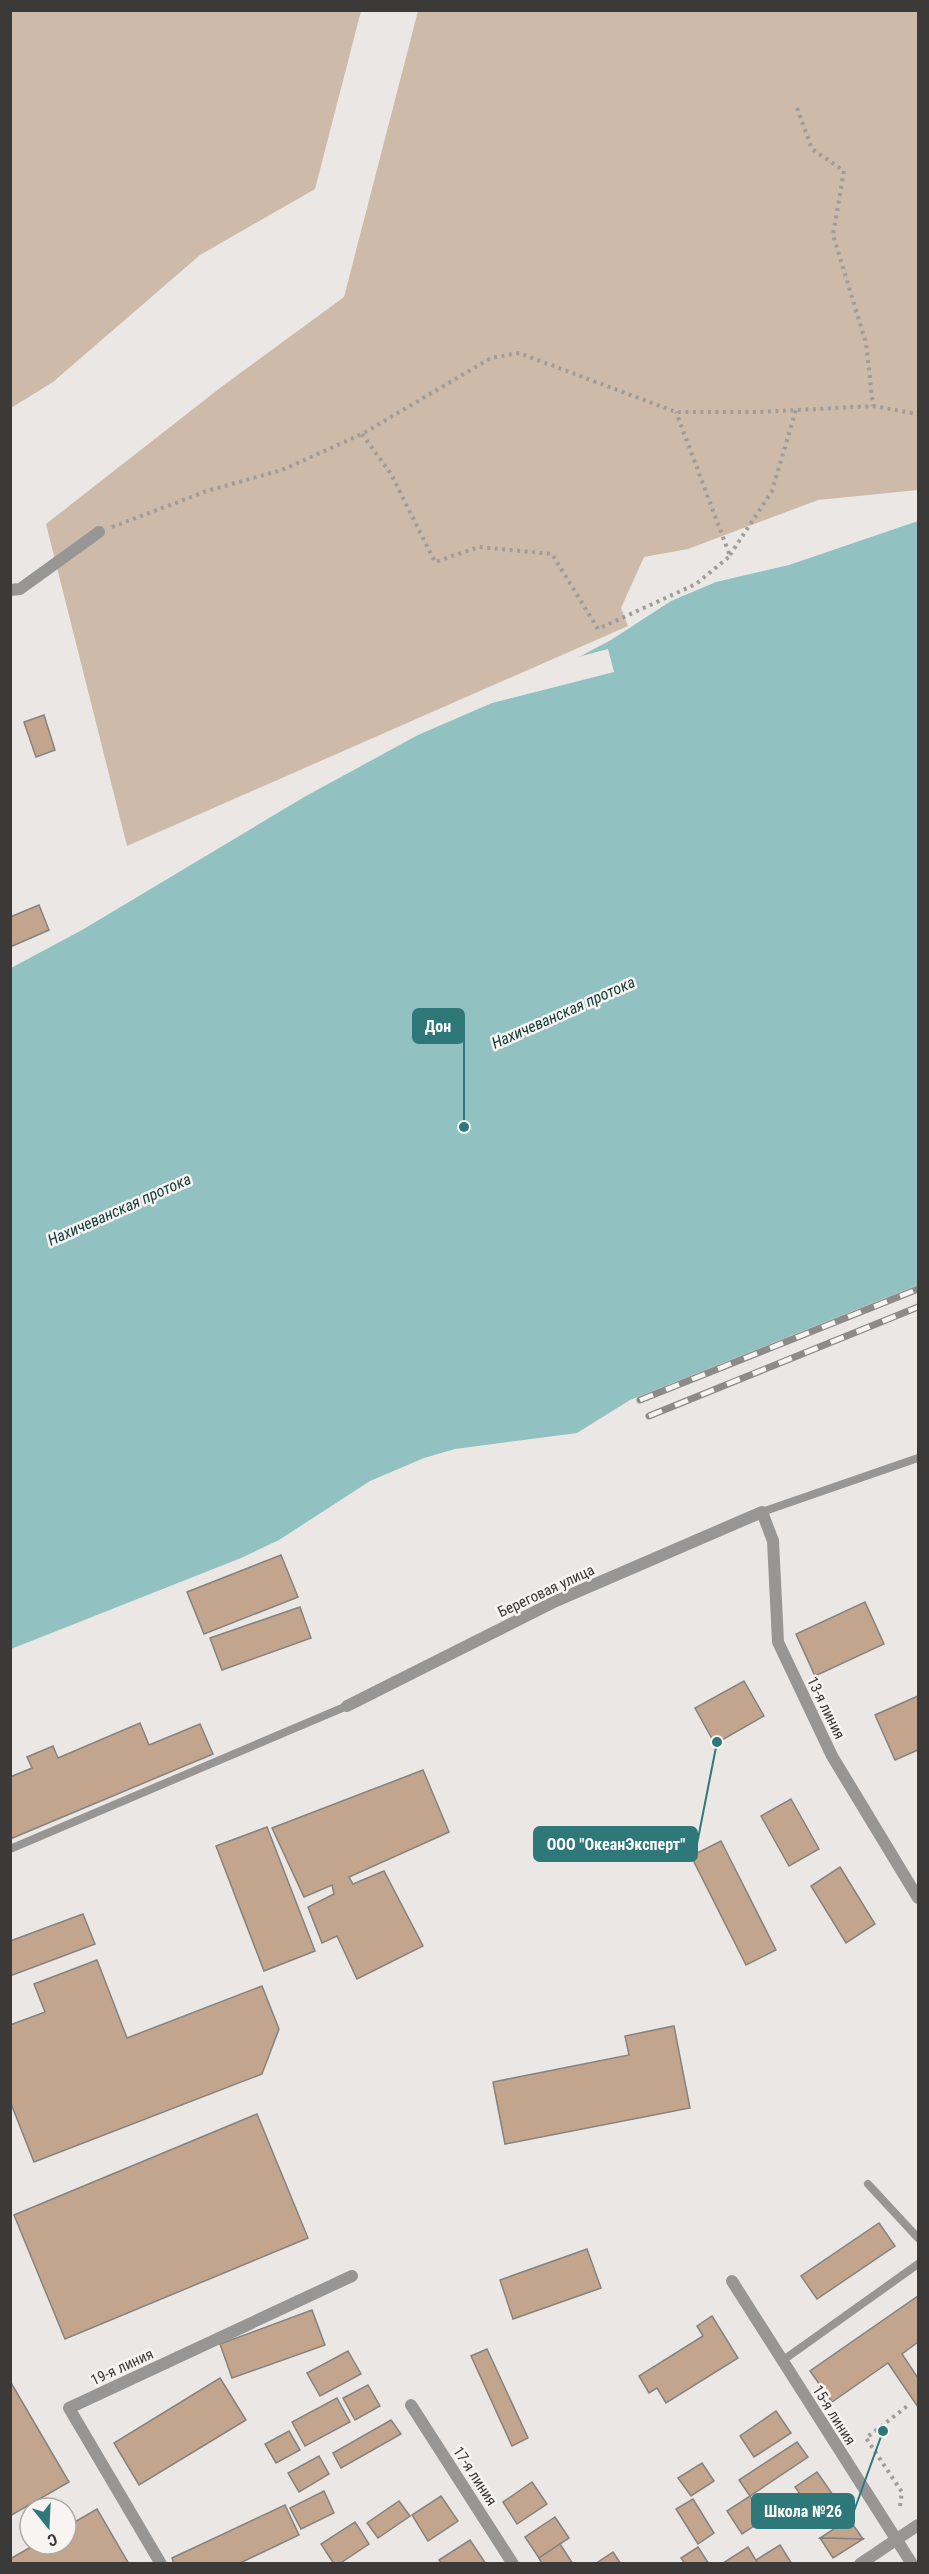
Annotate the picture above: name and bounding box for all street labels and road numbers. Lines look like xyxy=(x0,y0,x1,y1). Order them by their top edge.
street label: Береговая улица xyxy=(495,1561,597,1621)
street label: 13-я линия xyxy=(803,1674,849,1742)
street label: 19-я линия xyxy=(88,2345,156,2389)
street label: 15-я линия xyxy=(809,2382,859,2448)
street label: 17-я линия xyxy=(449,2443,501,2509)

